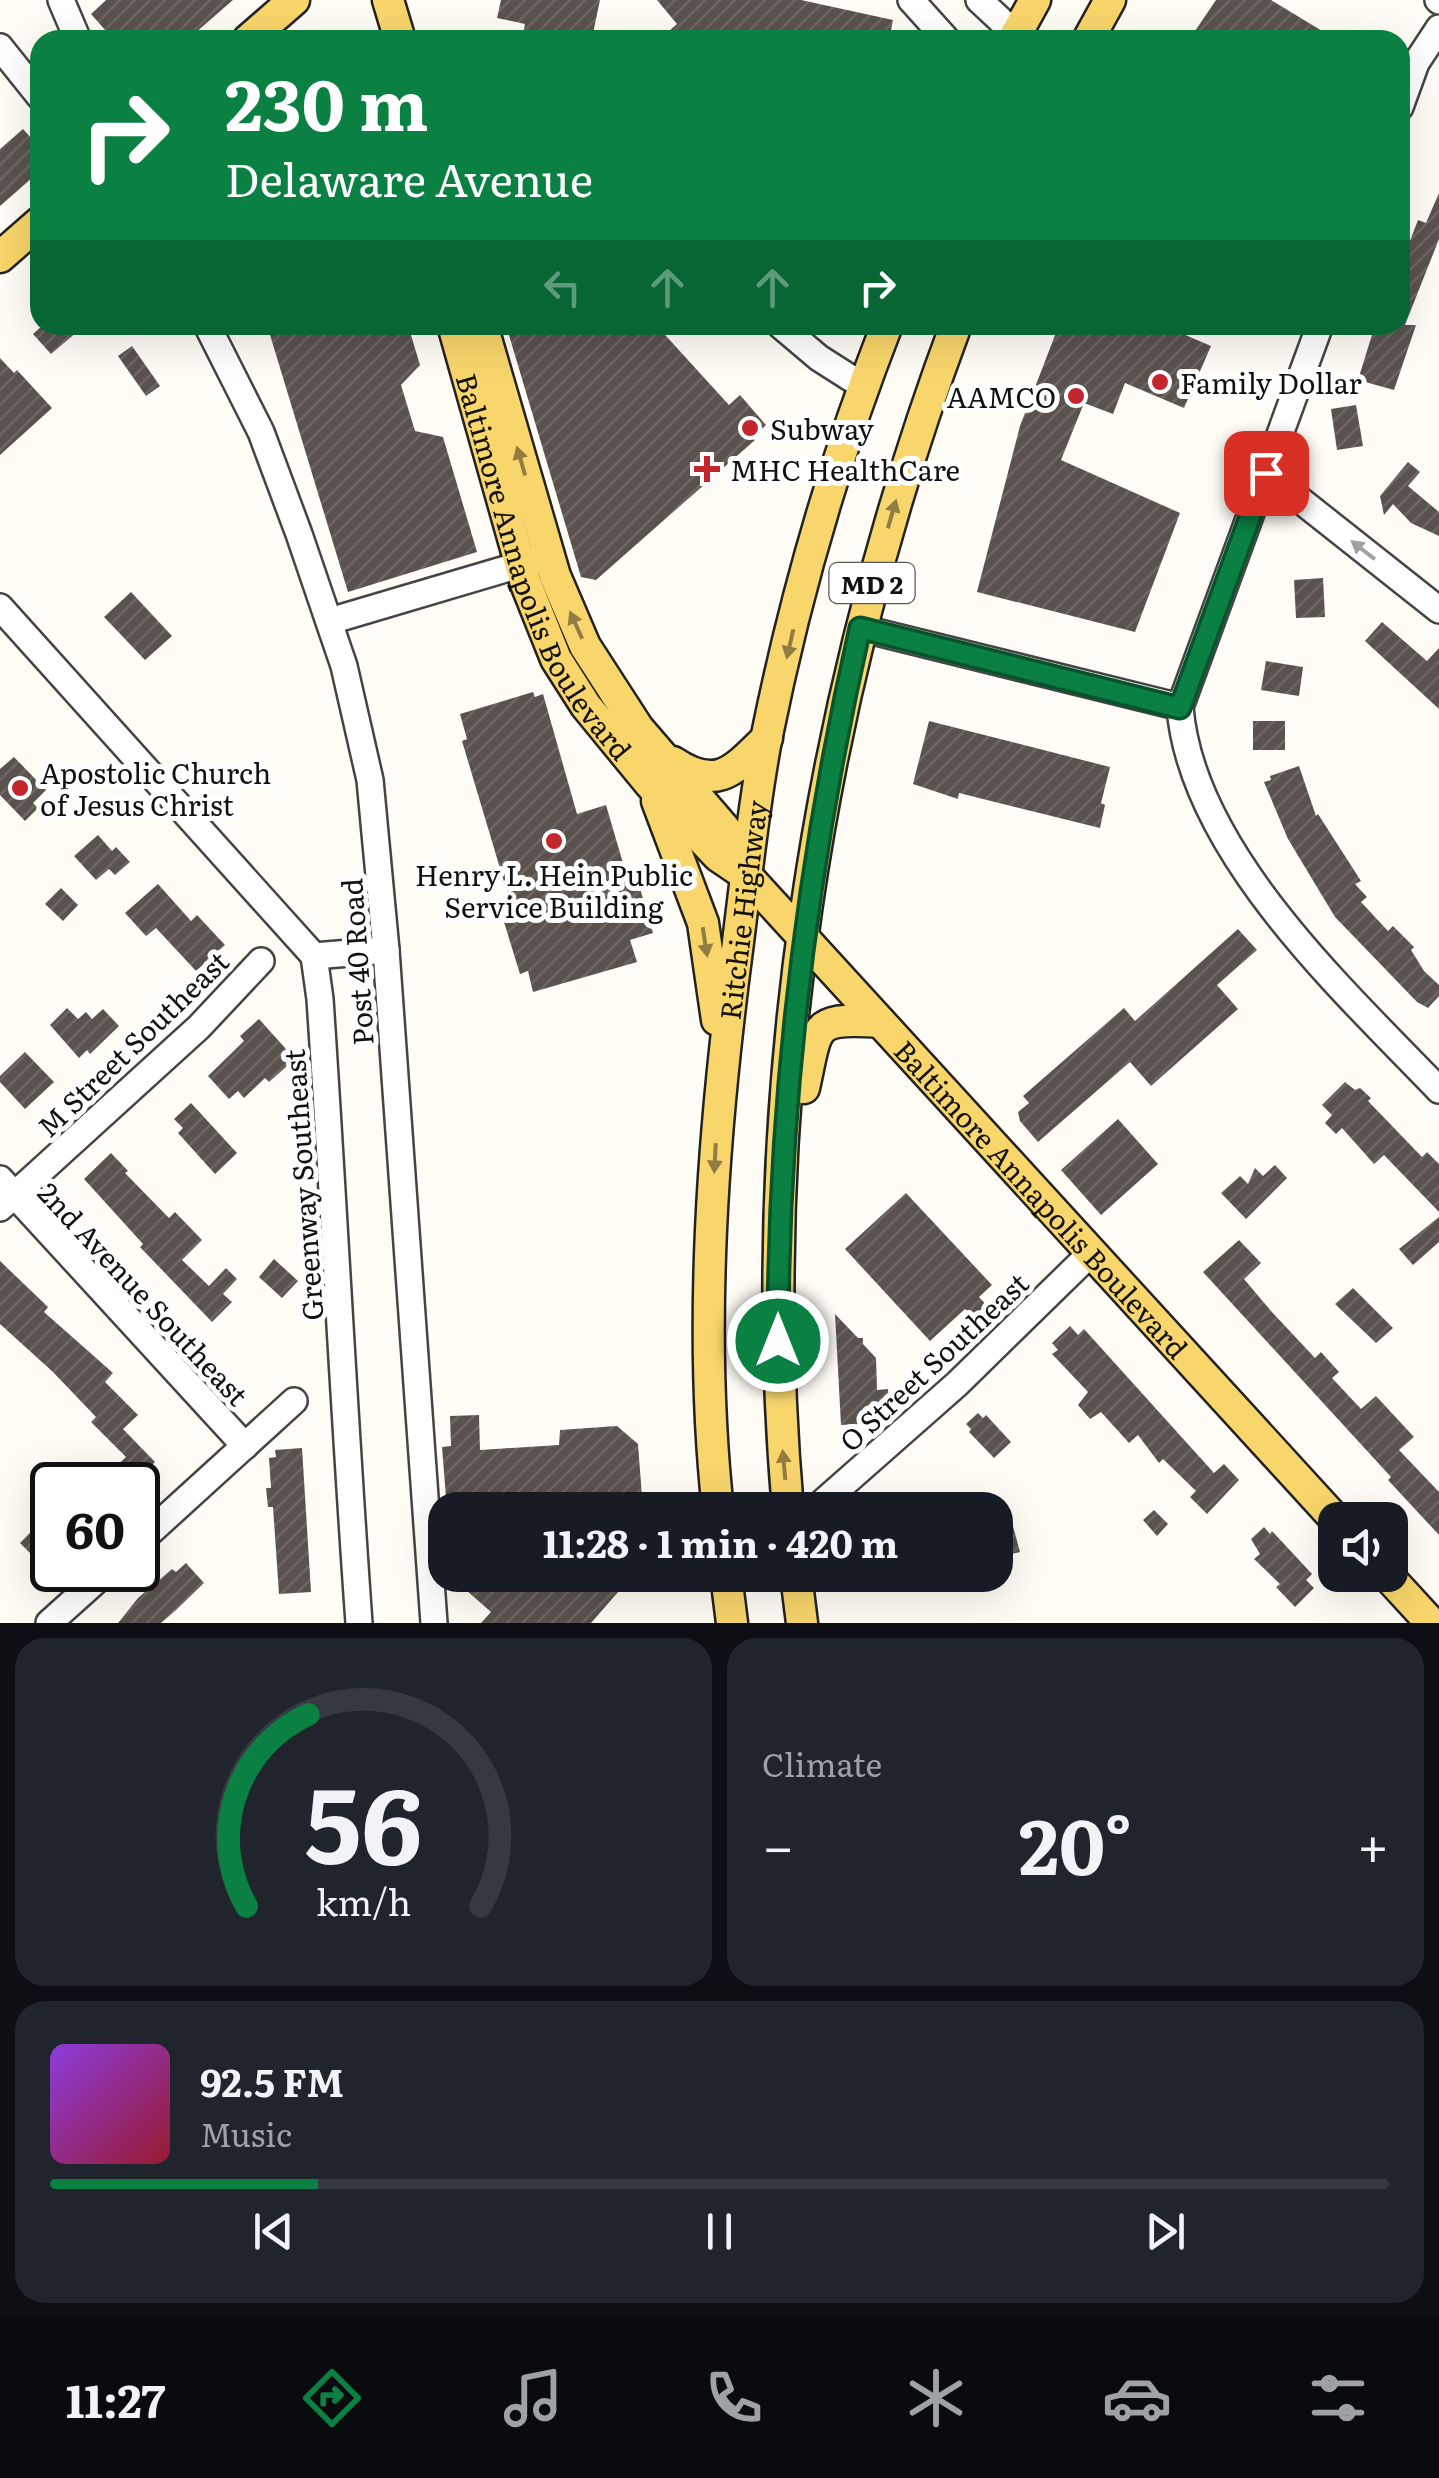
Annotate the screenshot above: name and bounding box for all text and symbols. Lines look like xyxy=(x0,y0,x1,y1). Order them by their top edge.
text: 230 m xyxy=(225,49,429,153)
icon: right xyxy=(60,70,190,200)
text: Delaware Avenue xyxy=(225,144,593,211)
icon: left xyxy=(535,260,590,315)
icon: ahead xyxy=(640,260,695,315)
icon: ahead xyxy=(745,260,800,315)
icon: right xyxy=(850,260,905,315)
place label: Family Dollar xyxy=(1180,361,1363,403)
street label: Baltimore Annapolis Boulevard xyxy=(447,368,643,768)
marker: Family Dollar xyxy=(1149,371,1171,393)
place label: AAMCO xyxy=(946,375,1056,417)
marker: AAMCO xyxy=(1065,385,1087,407)
place label: Subway xyxy=(770,407,875,449)
marker: Subway xyxy=(739,417,761,439)
pin xyxy=(1224,431,1309,516)
one-way arrow xyxy=(513,445,528,476)
icon: arrive xyxy=(1239,446,1294,501)
place label: MHC HealthCare xyxy=(730,448,960,490)
marker: MHC HealthCare xyxy=(694,456,720,482)
one-way arrow xyxy=(885,499,900,529)
one-way arrow xyxy=(1350,540,1375,561)
road number: MD 2 xyxy=(830,563,914,603)
one-way arrow xyxy=(568,610,584,640)
one-way arrow xyxy=(782,629,797,660)
place label: Apostolic Church of Jesus Christ xyxy=(40,751,271,825)
marker: Apostolic Church of Jesus Christ xyxy=(9,777,31,799)
street label: Ritchie Highway xyxy=(708,796,777,1022)
marker: Henry L. Hein Public Service Building xyxy=(543,830,565,852)
place label: Henry L. Hein Public Service Building xyxy=(415,853,693,927)
street label: Post 40 Road xyxy=(329,877,383,1047)
one-way arrow xyxy=(698,926,714,958)
street label: M Street Southeast xyxy=(27,940,238,1146)
street label: Baltimore Annapolis Boulevard xyxy=(885,1030,1199,1367)
street label: Greenway Southeast xyxy=(272,1047,332,1322)
one-way arrow xyxy=(707,1143,723,1175)
street label: 2nd Avenue Southeast xyxy=(29,1172,259,1415)
street label: O Street Southeast xyxy=(829,1262,1038,1460)
position arrow xyxy=(726,1289,830,1393)
one-way arrow xyxy=(776,1448,792,1480)
speed limit sign: 60 xyxy=(30,1462,160,1592)
map controls xyxy=(1318,1502,1408,1592)
button: sound xyxy=(1318,1502,1408,1592)
text: 11:28 · 1 min · 420 m xyxy=(543,1513,898,1570)
text: Climate xyxy=(762,1739,882,1787)
text: 56 xyxy=(305,1742,422,1896)
text: 20° xyxy=(1019,1787,1132,1898)
text: − xyxy=(762,1802,794,1884)
text: + xyxy=(1357,1802,1389,1884)
text: km/h xyxy=(316,1874,411,1927)
text: 92.5 FM xyxy=(200,2052,344,2109)
text: Music xyxy=(200,2109,292,2157)
icon: previous xyxy=(246,2204,301,2259)
icon: pause xyxy=(692,2204,747,2259)
icon: next xyxy=(1138,2204,1193,2259)
icon: directions xyxy=(297,2363,367,2433)
icon: music xyxy=(498,2363,568,2433)
icon: phone xyxy=(699,2363,769,2433)
icon: climate xyxy=(901,2363,971,2433)
icon: car xyxy=(1102,2363,1172,2433)
icon: filters xyxy=(1303,2363,1373,2433)
text: 11:27 xyxy=(66,2365,166,2432)

